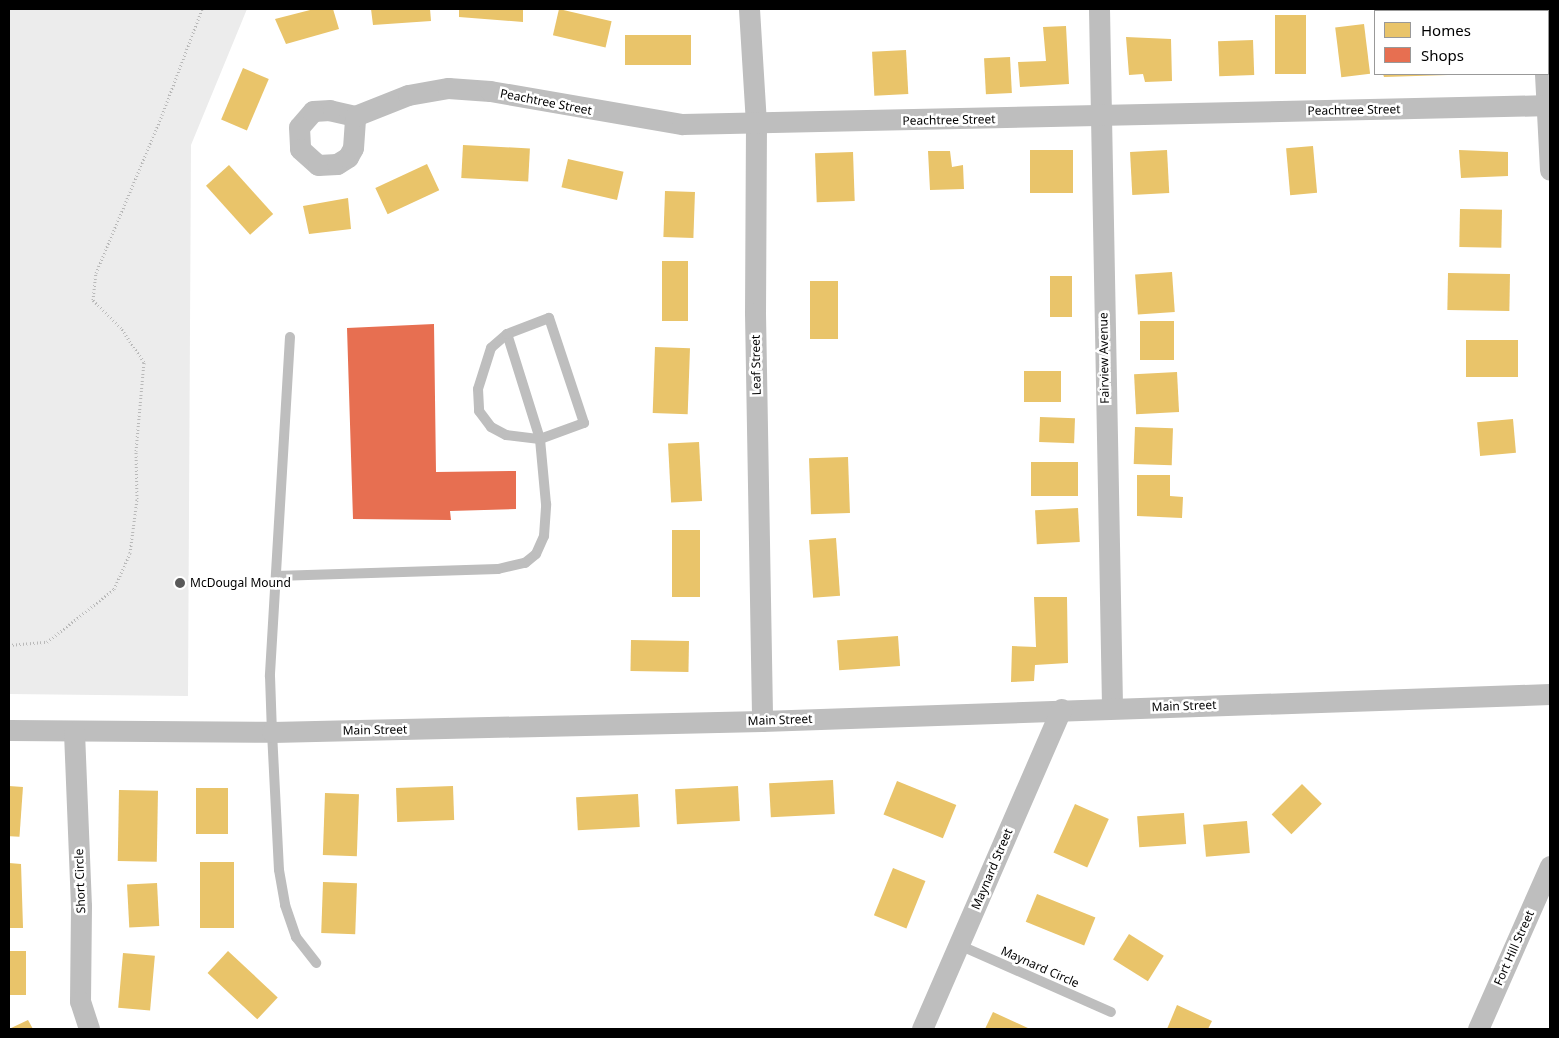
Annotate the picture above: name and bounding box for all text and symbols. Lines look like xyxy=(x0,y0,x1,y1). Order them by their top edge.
legend xyxy=(1374,10,1549,75)
text: Homes xyxy=(1421,20,1471,40)
text: Shops xyxy=(1421,45,1464,65)
street label: Peachtree Street xyxy=(499,86,593,118)
street label: Peachtree Street xyxy=(1307,102,1401,118)
street label: Peachtree Street xyxy=(902,112,996,128)
street label: Fairview Avenue xyxy=(1096,312,1112,404)
street label: Leaf Street xyxy=(748,335,764,395)
place label: McDougal Mound xyxy=(190,576,291,590)
marker: McDougal Mound xyxy=(174,577,186,589)
street label: Main Street xyxy=(1151,698,1217,714)
street label: Main Street xyxy=(747,712,813,728)
street label: Main Street xyxy=(343,722,407,738)
street label: Maynard Street xyxy=(968,826,1016,912)
street label: Short Circle xyxy=(72,848,88,914)
street label: Fort Hill Street xyxy=(1491,908,1537,988)
street label: Maynard Circle xyxy=(999,943,1081,991)

